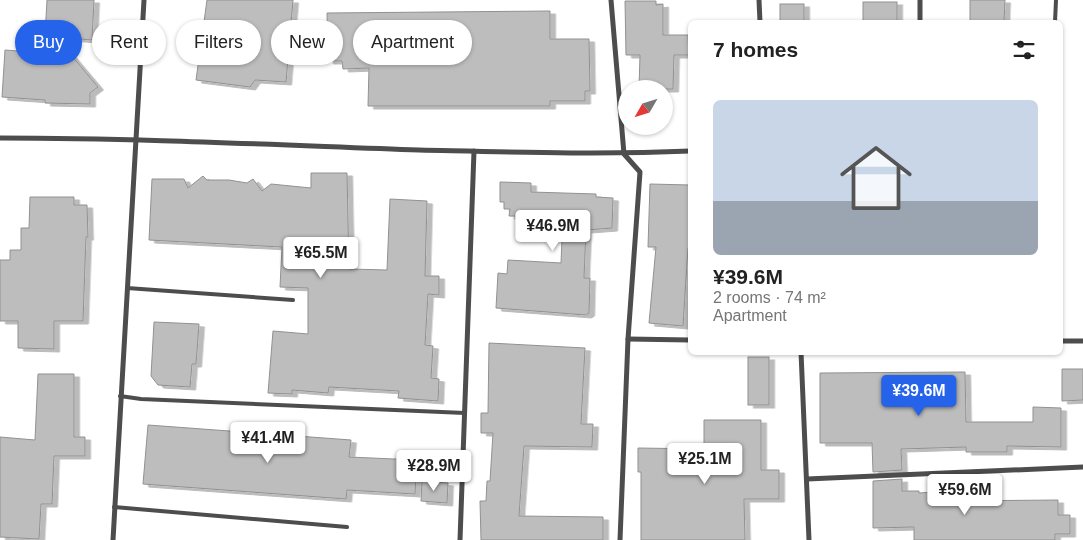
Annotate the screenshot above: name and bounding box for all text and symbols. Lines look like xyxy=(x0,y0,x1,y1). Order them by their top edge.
chip: Buy xyxy=(15,20,82,65)
chip: Rent xyxy=(92,20,166,65)
chip: Filters xyxy=(176,20,261,65)
chip: New xyxy=(271,20,343,65)
chip: Apartment xyxy=(353,20,472,65)
icon: filters xyxy=(1010,36,1038,64)
text: 7 homes xyxy=(713,38,798,61)
north arrow xyxy=(618,80,672,135)
map controls xyxy=(618,80,673,135)
icon: home xyxy=(831,133,921,223)
pin: ¥46.9M xyxy=(512,210,594,252)
text: ¥46.9M xyxy=(526,217,580,234)
pin: ¥65.5M xyxy=(280,236,362,279)
text: ¥65.5M xyxy=(294,244,348,261)
text: ¥39.6M xyxy=(713,265,783,288)
text: 2 rooms · 74 m² xyxy=(713,289,826,306)
text: Apartment xyxy=(713,307,787,324)
pin: ¥39.6M xyxy=(878,374,960,417)
text: ¥39.6M xyxy=(892,382,946,399)
pin: ¥41.4M xyxy=(227,422,309,464)
text: ¥41.4M xyxy=(241,429,295,446)
pin: ¥25.1M xyxy=(664,442,746,485)
pin: ¥28.9M xyxy=(393,450,475,492)
text: ¥25.1M xyxy=(678,450,732,467)
text: ¥28.9M xyxy=(407,457,461,474)
pin: ¥59.6M xyxy=(924,474,1006,516)
text: ¥59.6M xyxy=(938,481,992,498)

